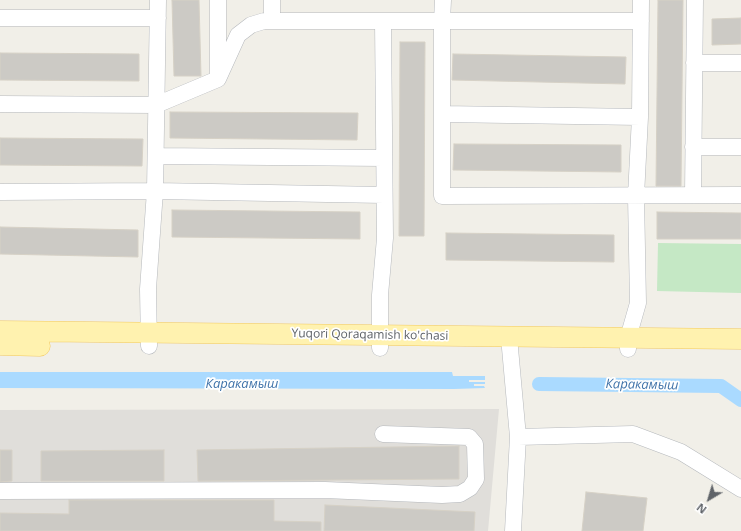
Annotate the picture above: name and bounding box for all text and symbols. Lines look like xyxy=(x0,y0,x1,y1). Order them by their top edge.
street label: Yuqori Qoraqamish ko'chasi xyxy=(291,326,449,344)
water label: Каракамыш xyxy=(206,376,278,392)
water label: Каракамыш xyxy=(605,377,679,393)
north arrow xyxy=(689,479,729,519)
text: N xyxy=(693,500,709,518)

